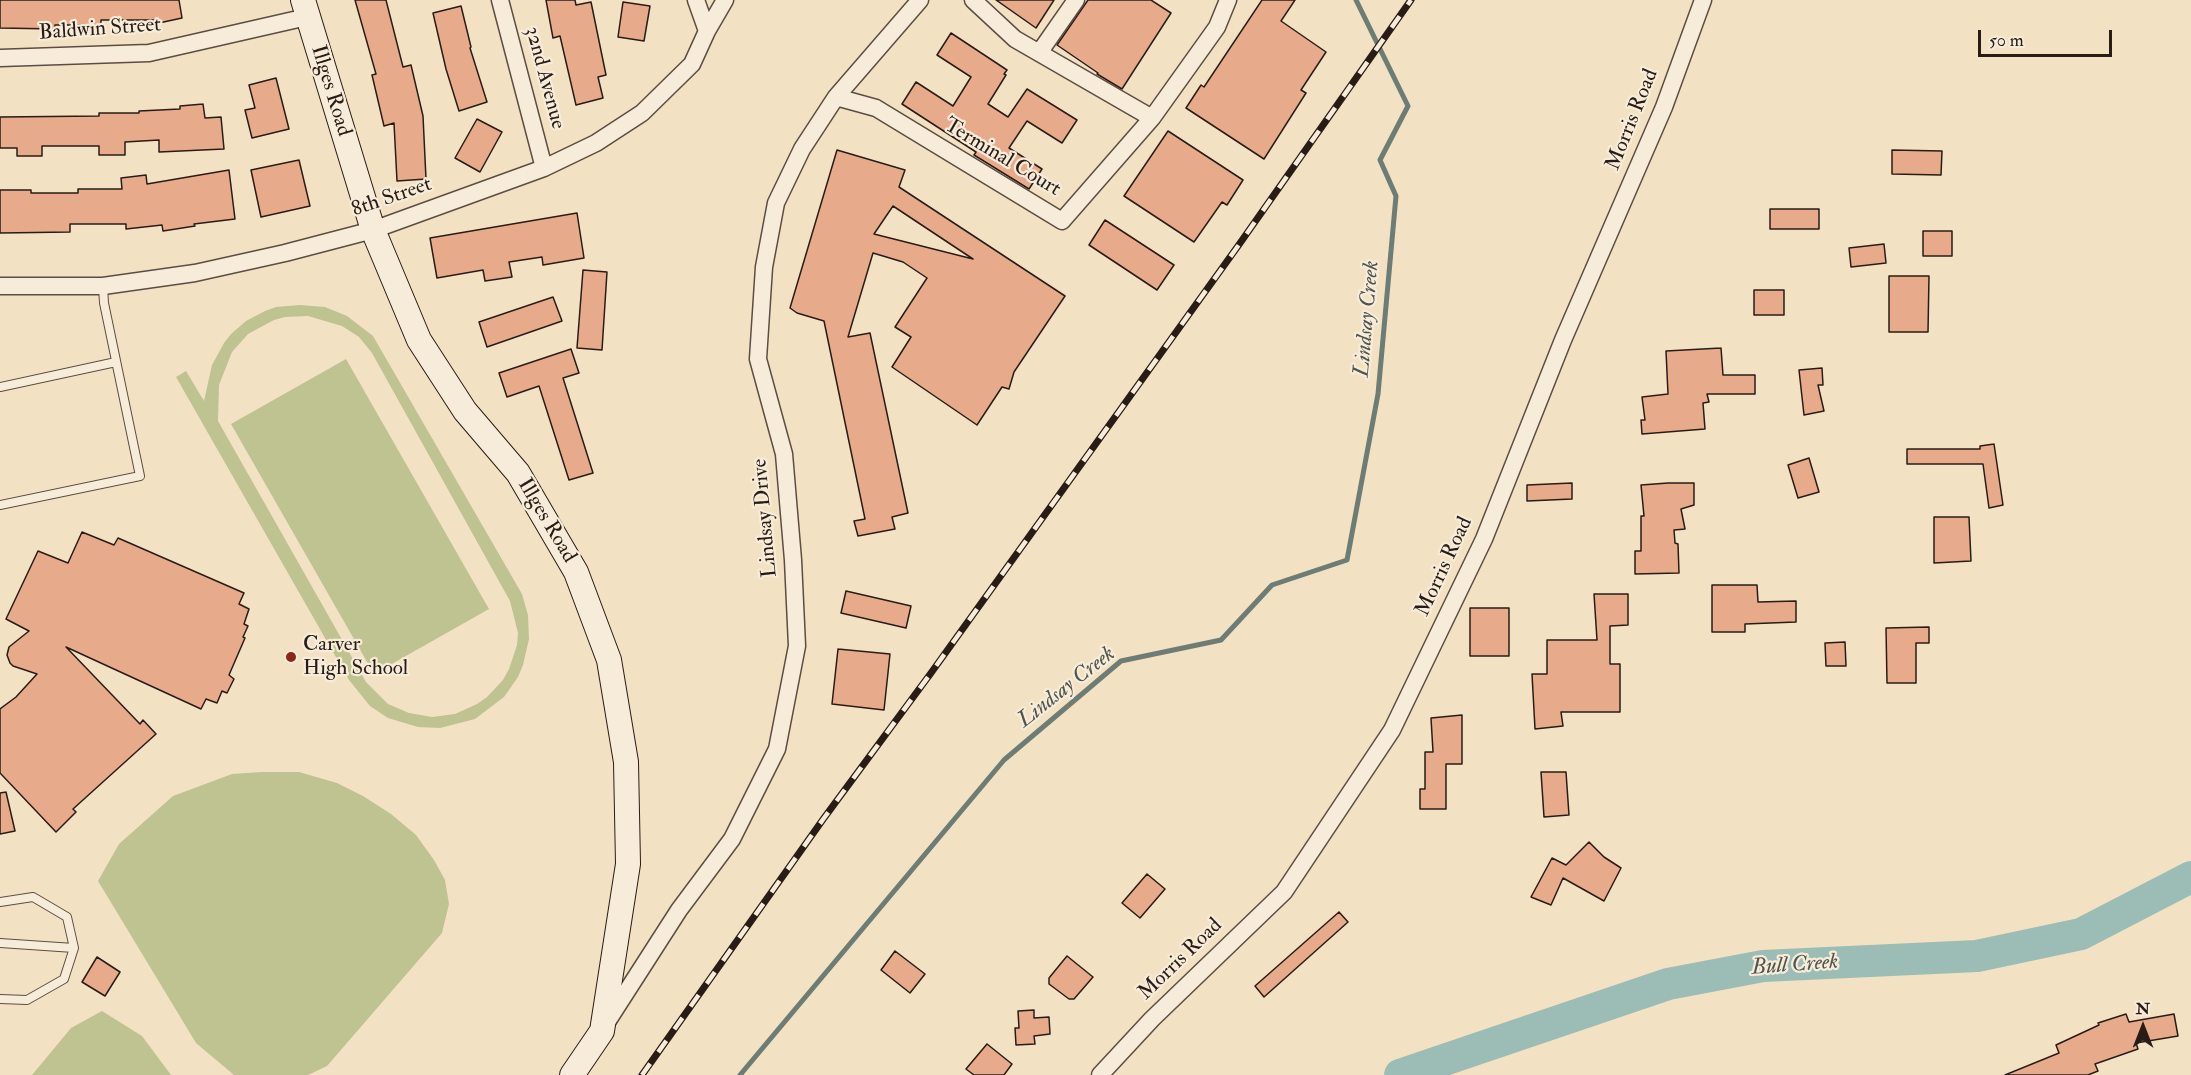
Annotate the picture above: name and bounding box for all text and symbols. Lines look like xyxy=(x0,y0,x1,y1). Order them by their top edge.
street label: Baldwin Street xyxy=(38,13,162,47)
scale bar xyxy=(1981,18,2114,56)
street label: 32nd Avenue xyxy=(518,24,570,132)
text: 50 m xyxy=(1989,29,2024,52)
street label: Illges Road xyxy=(304,42,356,140)
street label: Morris Road xyxy=(1601,66,1665,174)
street label: Terminal Court xyxy=(939,113,1065,203)
street label: 8th Street xyxy=(349,173,435,223)
water label: Lindsay Creek xyxy=(1350,260,1386,378)
street label: Lindsay Drive xyxy=(748,457,784,579)
street label: Illges Road xyxy=(511,474,581,568)
street label: Morris Road xyxy=(1411,513,1479,621)
place label: Carver High School xyxy=(303,632,408,682)
water label: Lindsay Creek xyxy=(1013,642,1121,734)
marker: Carver High School xyxy=(284,650,298,664)
street label: Morris Road xyxy=(1134,914,1228,1006)
water label: Bull Creek xyxy=(1751,950,1839,982)
north arrow xyxy=(2113,997,2173,1057)
text: N xyxy=(2136,999,2150,1019)

